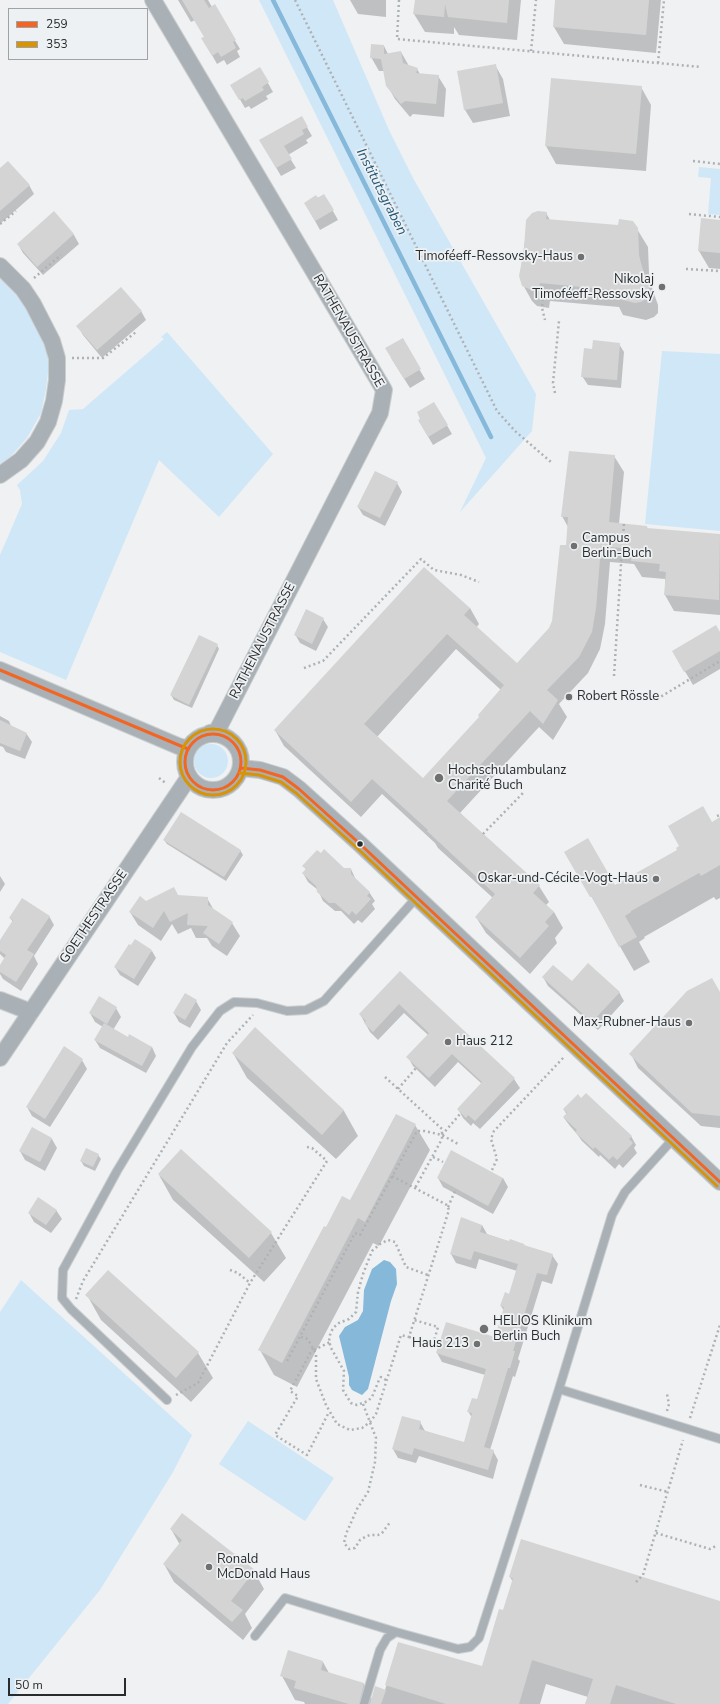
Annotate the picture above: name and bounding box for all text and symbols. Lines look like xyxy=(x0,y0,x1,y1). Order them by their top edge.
legend xyxy=(8,8,148,60)
text: 259 xyxy=(46,16,68,32)
text: 353 xyxy=(46,36,68,52)
water label: Institutsgraben xyxy=(352,146,410,238)
place label: Timoféeff-Ressovsky-Haus xyxy=(416,249,573,265)
marker: Timoféeff-Ressovsky-Haus xyxy=(576,252,586,262)
street label: RATHENAUSTRASSE xyxy=(309,272,387,390)
place label: Nikolaj Timoféeff-Ressovsky xyxy=(532,272,654,303)
marker: Nikolaj Timoféeff-Ressovsky xyxy=(657,282,667,292)
place label: Campus Berlin-Buch xyxy=(582,531,652,562)
marker: Campus Berlin-Buch xyxy=(569,541,579,551)
street label: RATHENAUSTRASSE xyxy=(227,580,299,702)
place label: Robert Rössle xyxy=(577,689,659,705)
marker: Robert Rössle xyxy=(564,692,574,702)
place label: Hochschulambulanz Charité Buch xyxy=(448,763,566,794)
marker: Hochschulambulanz Charité Buch xyxy=(433,772,445,784)
unlabelled marker xyxy=(355,839,365,849)
street label: GOETHESTRASSE xyxy=(57,867,131,967)
place label: Oskar-und-Cécile-Vogt-Haus xyxy=(478,871,648,887)
marker: Oskar-und-Cécile-Vogt-Haus xyxy=(651,874,661,884)
place label: Max-Rubner-Haus xyxy=(573,1015,681,1031)
marker: Max-Rubner-Haus xyxy=(684,1018,694,1028)
place label: Haus 212 xyxy=(456,1034,513,1050)
marker: Haus 212 xyxy=(443,1037,453,1047)
place label: HELIOS Klinikum Berlin Buch xyxy=(493,1314,592,1345)
marker: HELIOS Klinikum Berlin Buch xyxy=(478,1323,490,1335)
place label: Haus 213 xyxy=(412,1336,469,1352)
marker: Haus 213 xyxy=(472,1339,482,1349)
place label: Ronald McDonald Haus xyxy=(217,1552,310,1583)
marker: Ronald McDonald Haus xyxy=(204,1562,214,1572)
scale bar xyxy=(10,1670,128,1696)
text: 50 m xyxy=(15,1677,43,1693)

